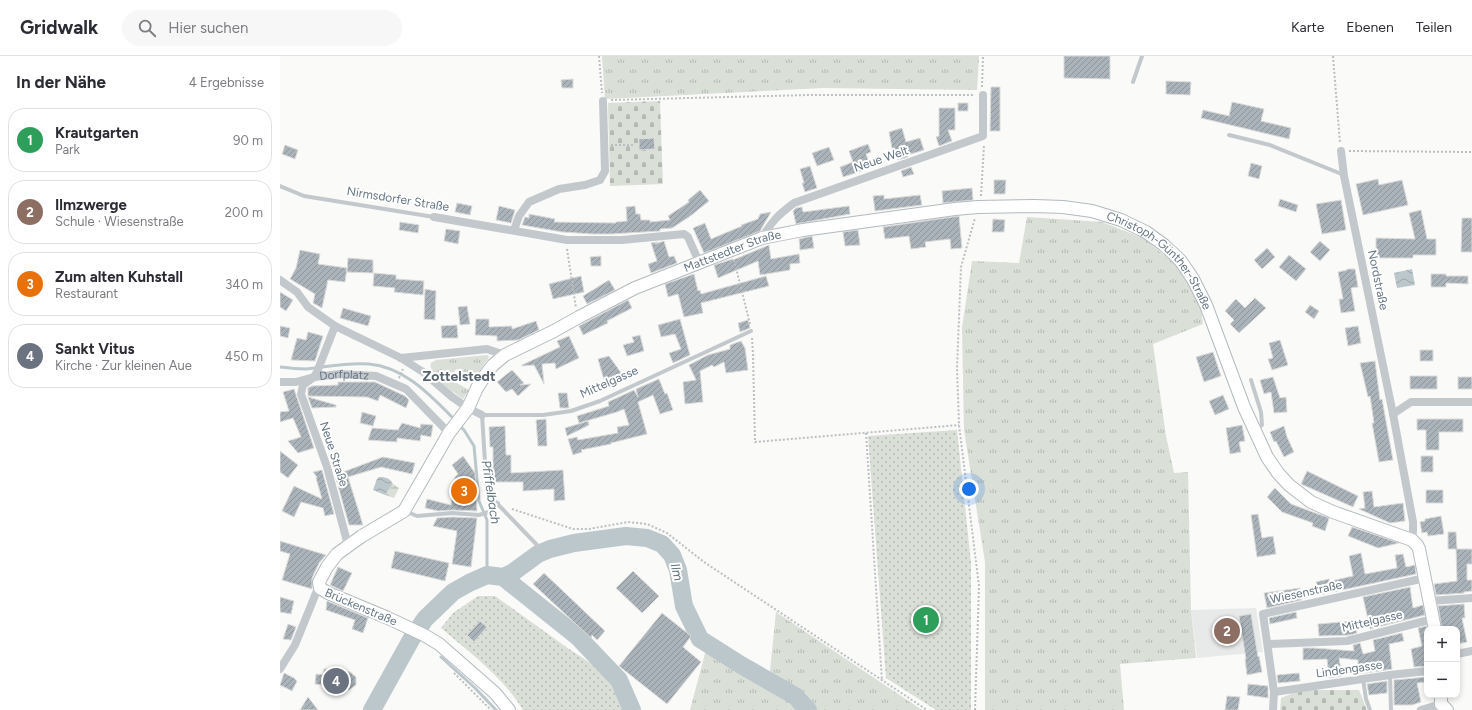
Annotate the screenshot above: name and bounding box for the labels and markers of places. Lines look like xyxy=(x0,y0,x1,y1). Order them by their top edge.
pin: 3 xyxy=(451,476,477,506)
pin: 1 xyxy=(913,605,939,635)
pin: 2 xyxy=(1214,616,1240,646)
pin: 4 xyxy=(323,666,349,696)

